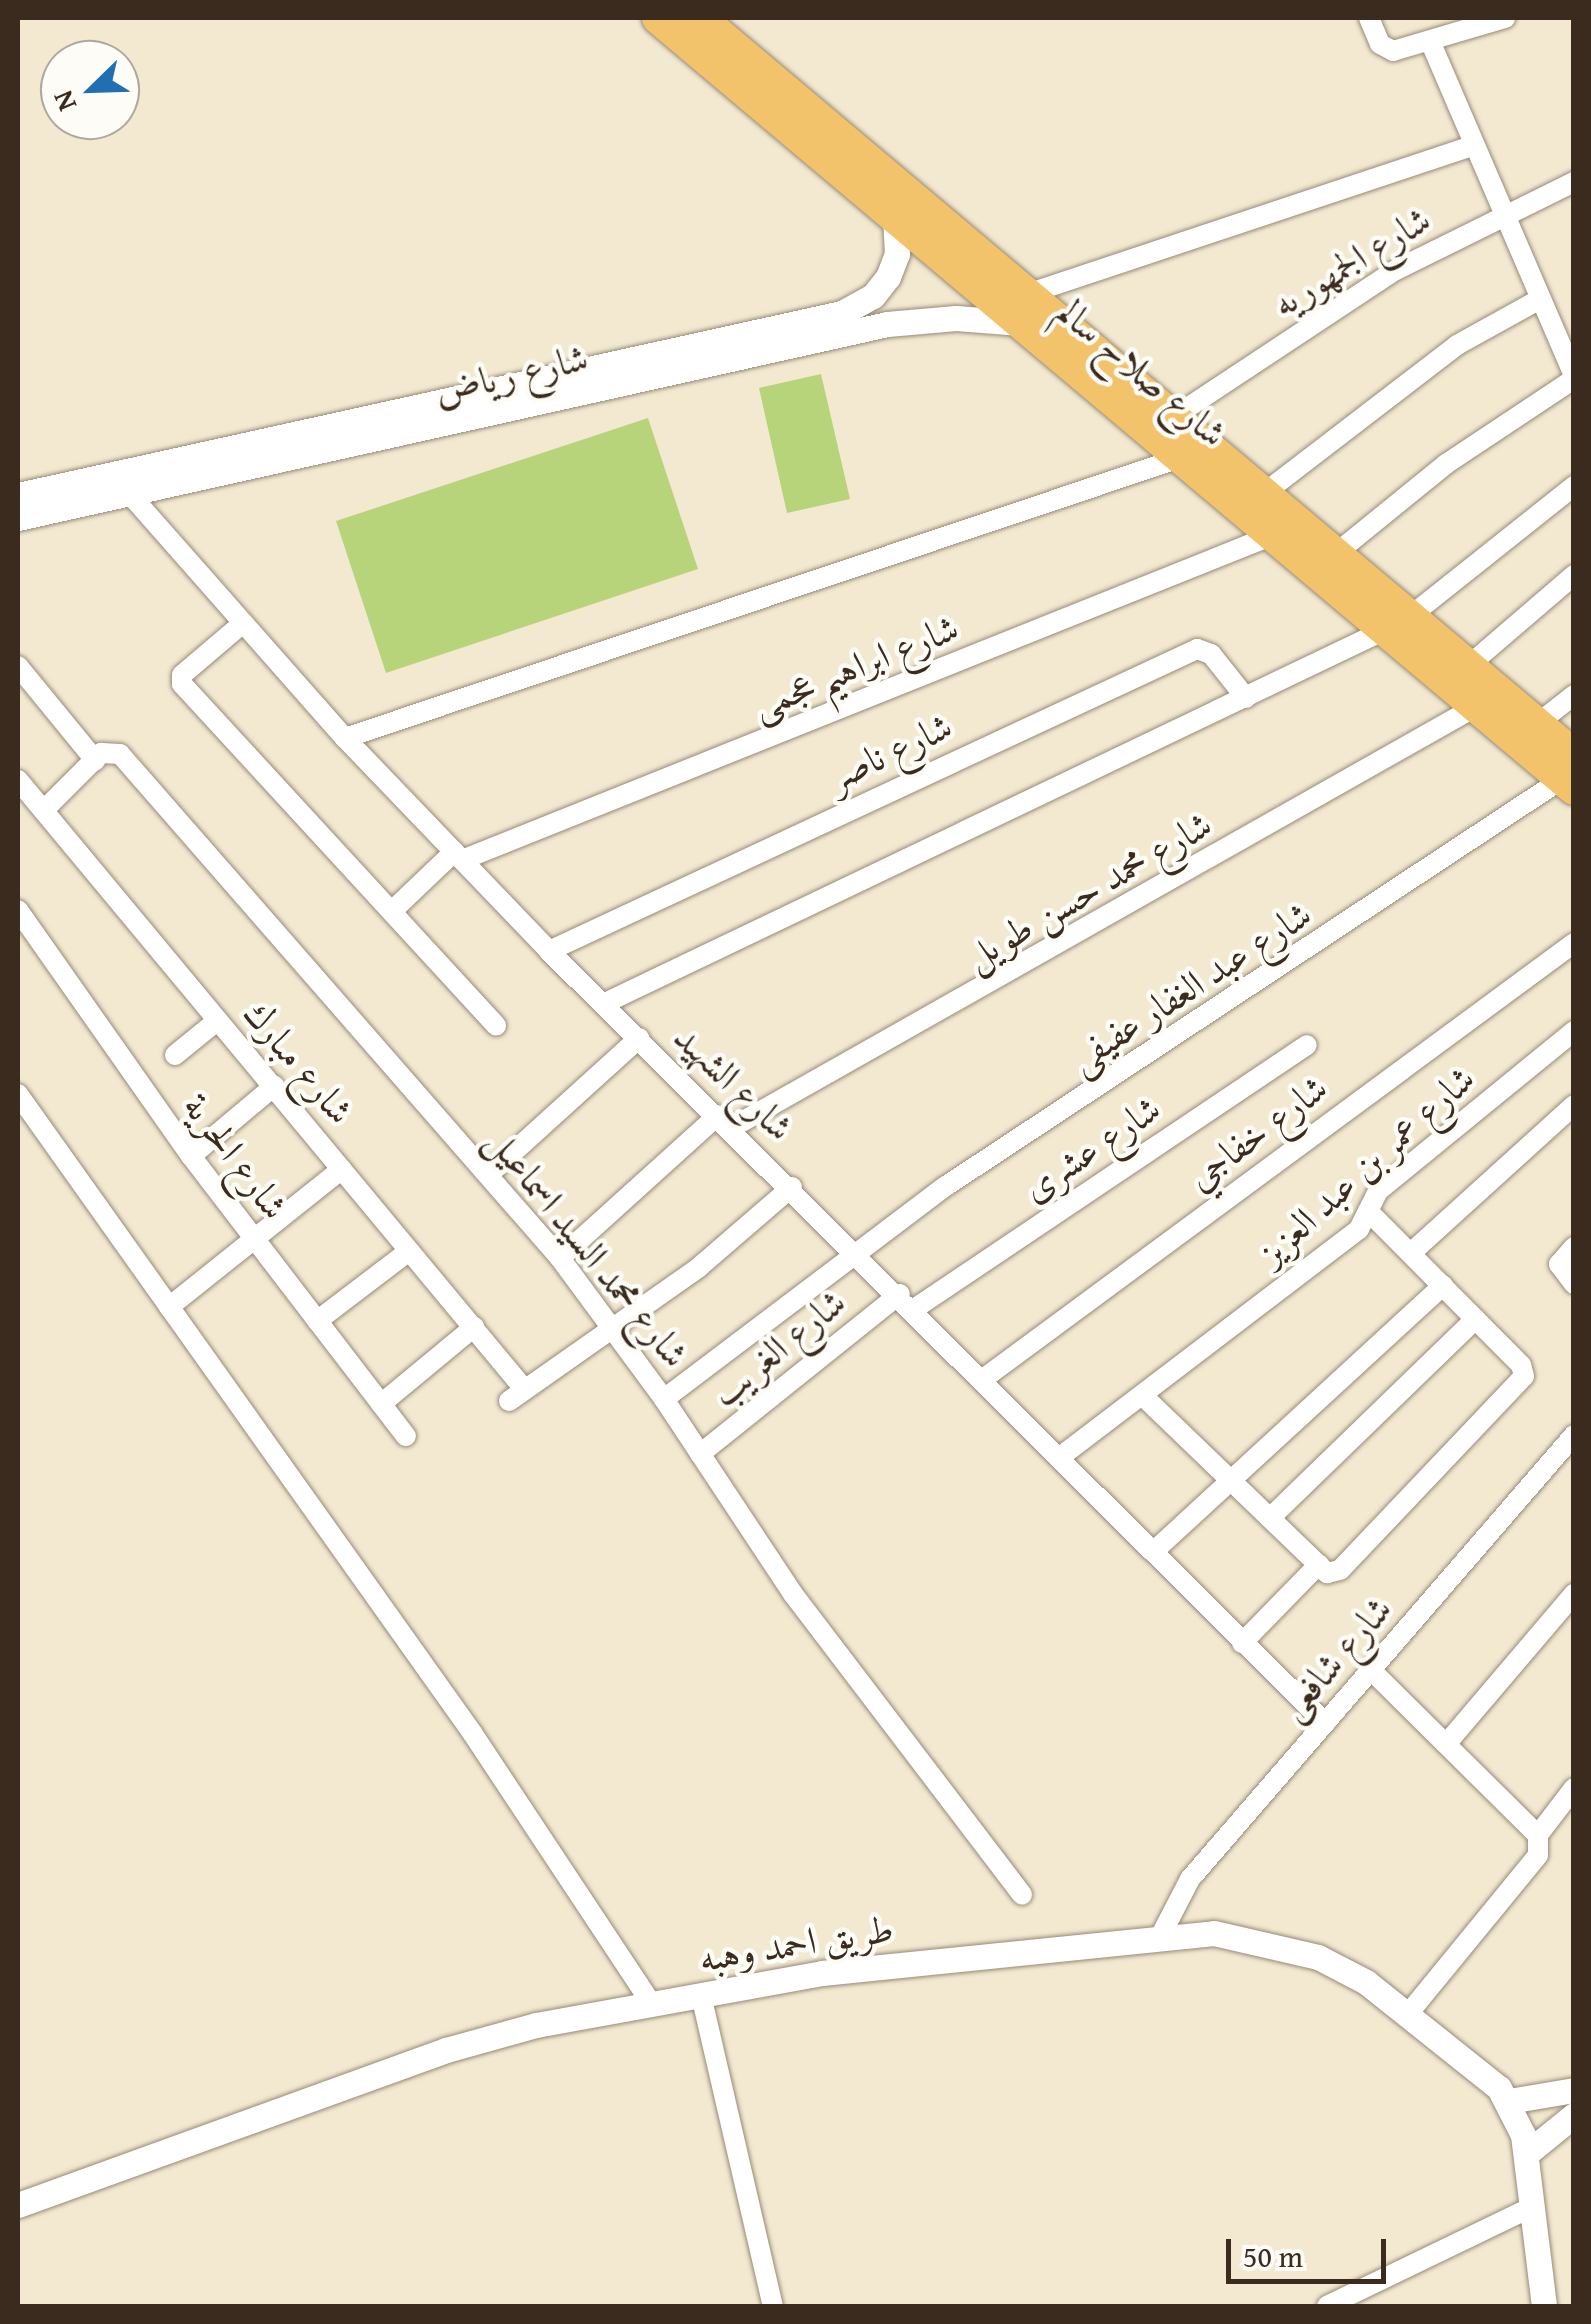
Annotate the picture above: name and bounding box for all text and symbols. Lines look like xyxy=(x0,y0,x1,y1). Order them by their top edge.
north arrow xyxy=(40,40,140,140)
text: N xyxy=(41,85,86,118)
street label: شارع الجمهوريه xyxy=(1264,196,1438,326)
street label: شارع صلاح سالم xyxy=(1048,288,1236,456)
street label: شارع رياض xyxy=(430,334,592,414)
street label: شارع ابراهيم عجمى xyxy=(745,604,965,728)
street label: شارع ناصر xyxy=(821,703,959,799)
street label: شارع محمد حسن طويل xyxy=(956,801,1220,979)
street label: شارع عبد الغفار عفيفى xyxy=(1060,891,1320,1081)
street label: شارع مبارك xyxy=(234,991,364,1133)
street label: شارع الشهيد xyxy=(665,1014,803,1150)
street label: شارع عمر بن عبد العزيز xyxy=(1248,1056,1484,1274)
street label: شارع خفاجي xyxy=(1178,1065,1336,1199)
street label: شارع الحرية xyxy=(174,1084,298,1228)
street label: شارع عشرى xyxy=(1013,1085,1169,1211)
street label: شارع محمد السيد اسماعيل xyxy=(477,1118,699,1376)
street label: شارع الغريب xyxy=(702,1279,854,1415)
street label: شارع شافعى xyxy=(1269,1587,1401,1729)
street label: طريق احمد وهبه xyxy=(696,1905,896,1981)
scale bar xyxy=(1231,2219,1391,2281)
text: 50 m xyxy=(1243,2234,1303,2278)

